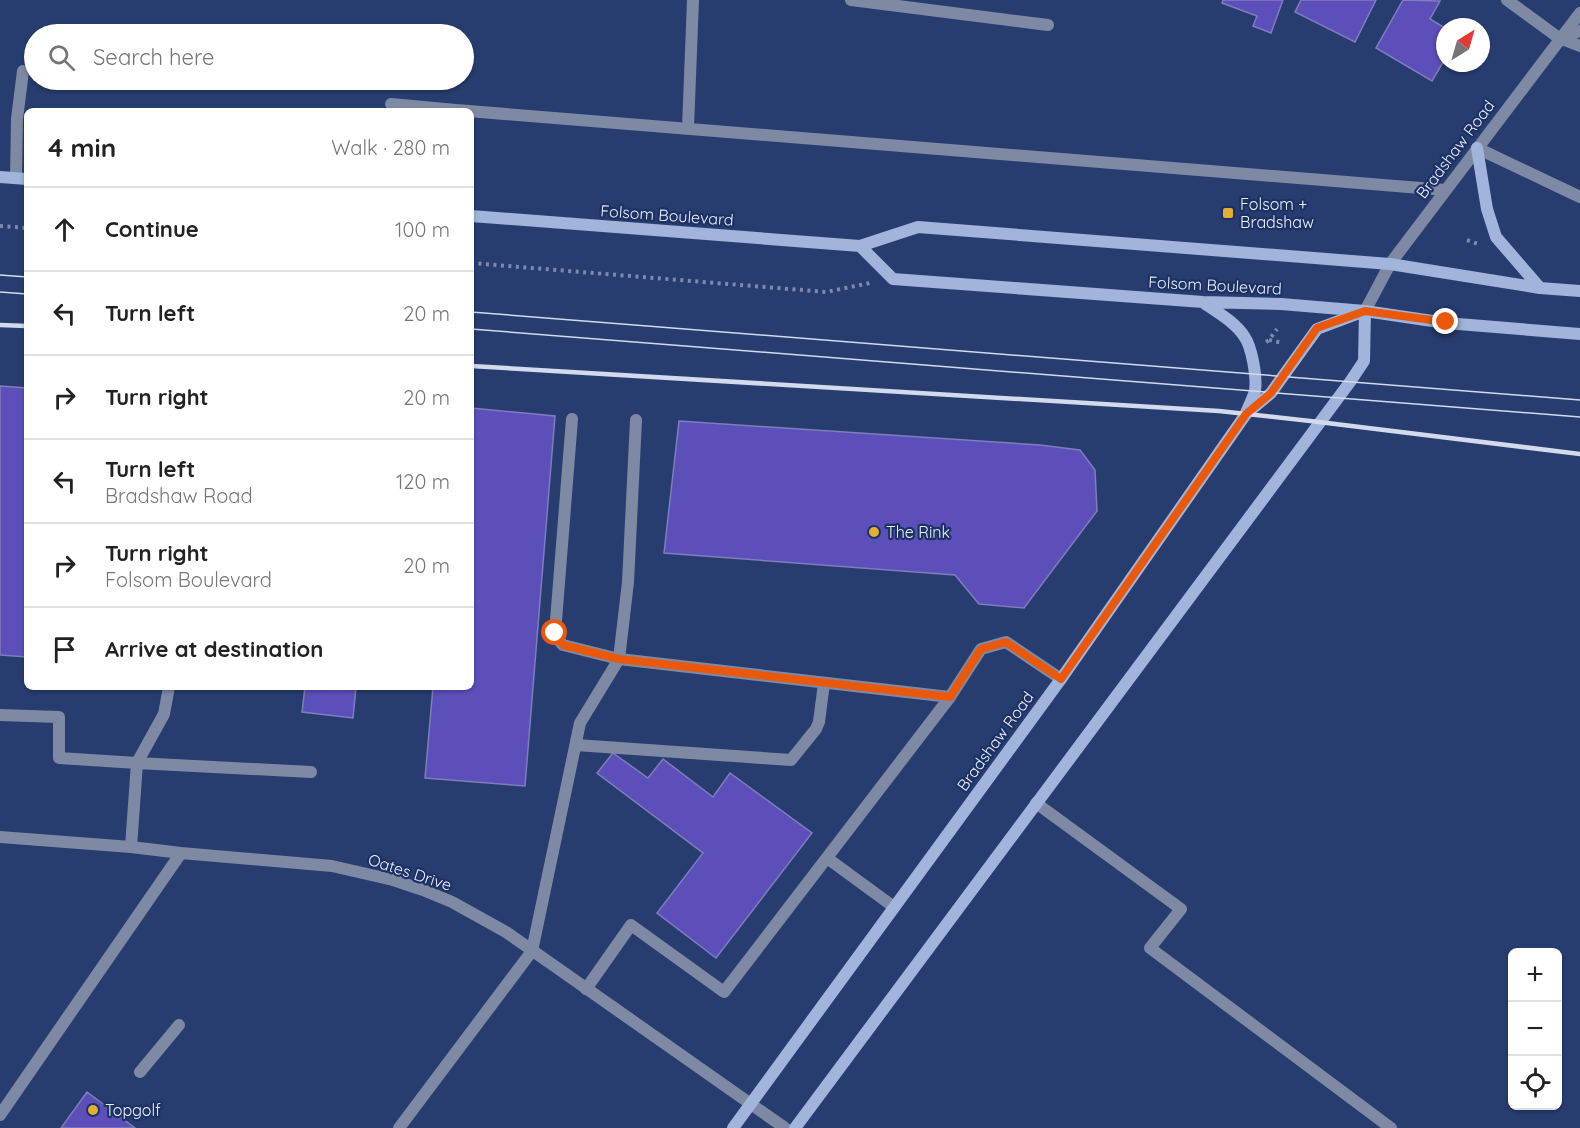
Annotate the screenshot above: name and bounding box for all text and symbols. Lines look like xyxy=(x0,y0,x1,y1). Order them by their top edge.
north arrow xyxy=(1436,18,1490,72)
search box xyxy=(24,24,474,90)
icon: search xyxy=(45,41,78,74)
text: Search here xyxy=(93,43,214,71)
street label: Bradshaw Road xyxy=(1411,96,1499,202)
text: 4 min xyxy=(48,131,116,164)
text: Walk · 280 m xyxy=(331,135,450,160)
place label: Folsom + Bradshaw xyxy=(1240,194,1314,232)
street label: Folsom Boulevard xyxy=(600,200,734,230)
marker: Folsom + Bradshaw xyxy=(1221,206,1235,220)
icon: ahead xyxy=(48,213,81,246)
text: Continue xyxy=(105,215,199,243)
text: 100 m xyxy=(395,217,450,242)
street label: Folsom Boulevard xyxy=(1148,272,1282,298)
icon: left xyxy=(48,297,81,330)
text: Turn left xyxy=(105,299,195,327)
text: 20 m xyxy=(403,301,450,326)
route end xyxy=(1432,308,1458,334)
icon: right xyxy=(48,381,81,414)
text: Turn right xyxy=(105,383,209,411)
text: 20 m xyxy=(403,385,450,410)
text: Turn left xyxy=(105,455,195,483)
icon: left xyxy=(48,465,81,498)
text: 120 m xyxy=(396,469,450,494)
text: Bradshaw Road xyxy=(105,483,253,508)
place label: The Rink xyxy=(886,522,950,542)
marker: The Rink xyxy=(867,525,881,539)
text: Turn right xyxy=(105,539,209,567)
icon: right xyxy=(48,549,81,582)
text: 20 m xyxy=(403,553,450,578)
text: Folsom Boulevard xyxy=(105,567,272,592)
route start xyxy=(541,619,567,645)
icon: arrive xyxy=(48,633,81,666)
text: Arrive at destination xyxy=(105,635,323,663)
street label: Bradshaw Road xyxy=(952,687,1038,795)
street label: Oates Drive xyxy=(366,849,454,895)
map controls xyxy=(1508,948,1562,1110)
button: + xyxy=(1508,948,1562,1002)
button: − xyxy=(1508,1002,1562,1056)
button: locate xyxy=(1508,1056,1562,1110)
place label: Topgolf xyxy=(105,1100,161,1120)
marker: Topgolf xyxy=(86,1103,100,1117)

